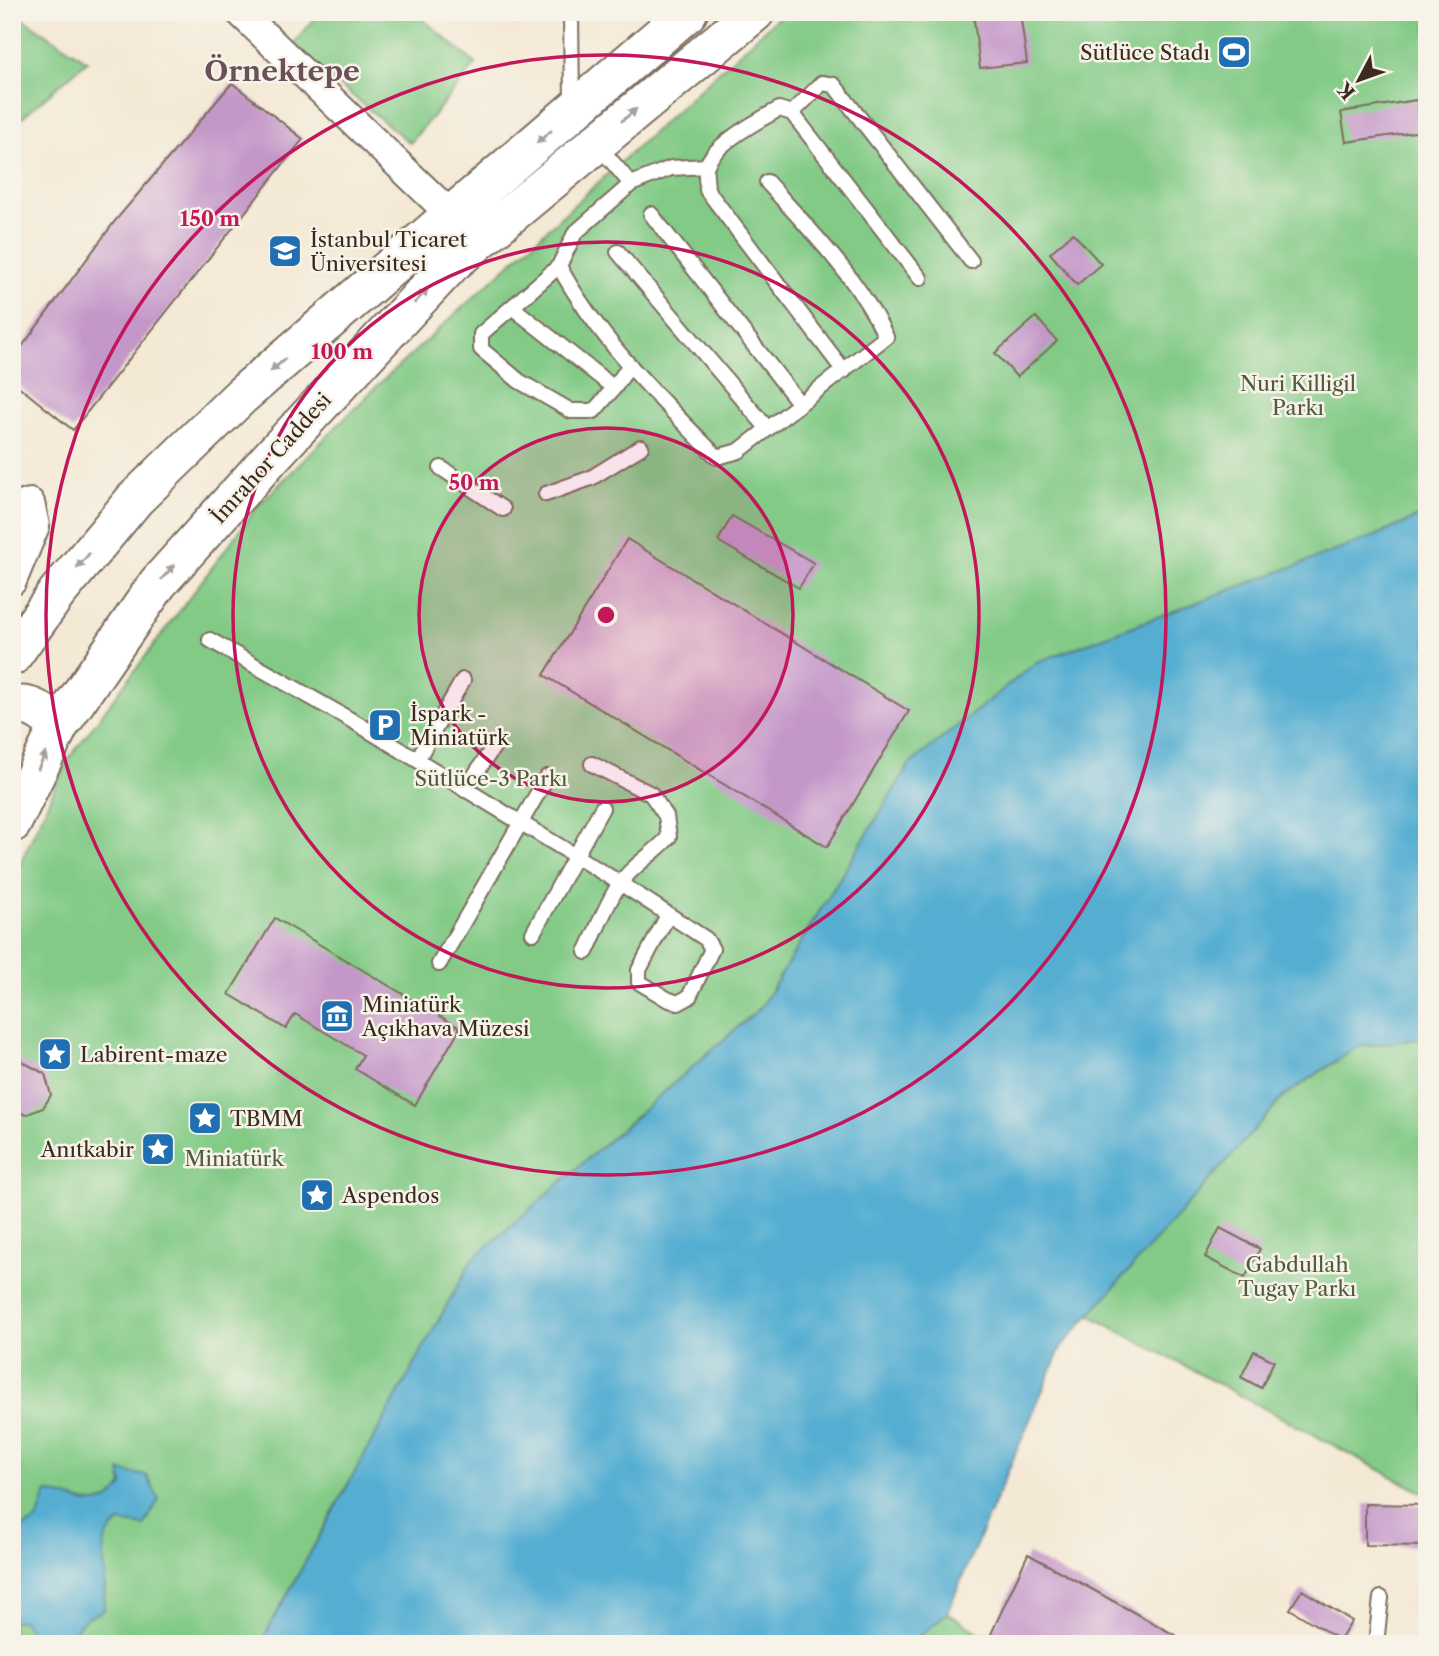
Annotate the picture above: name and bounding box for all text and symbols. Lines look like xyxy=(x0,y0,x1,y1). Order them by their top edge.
sports icon: Sütlüce Stadı xyxy=(1215,33,1253,71)
place label: Sütlüce Stadı xyxy=(1080,40,1210,65)
north arrow xyxy=(1324,46,1394,116)
district label: Örnektepe xyxy=(204,54,360,88)
text: K xyxy=(1332,77,1360,104)
one-way arrow xyxy=(621,108,638,123)
one-way arrow xyxy=(535,129,552,144)
text: 150 m xyxy=(180,206,240,231)
place label: İstanbul Ticaret Üniversitesi xyxy=(310,227,468,276)
school or university icon: İstanbul Ticaret Üniversitesi xyxy=(266,232,304,270)
one-way arrow xyxy=(413,288,429,305)
text: 100 m xyxy=(311,339,373,364)
one-way arrow xyxy=(269,357,287,373)
park label: Nuri Killigil Parkı xyxy=(1240,371,1356,420)
street label: İmrahor Caddesi xyxy=(206,387,336,529)
text: 50 m xyxy=(448,470,500,495)
one-way arrow xyxy=(76,552,91,570)
one-way arrow xyxy=(160,563,176,581)
centre of rings xyxy=(594,603,618,627)
place label: İspark - Miniatürk xyxy=(410,701,510,750)
parking icon: İspark - Miniatürk xyxy=(366,706,404,744)
one-way arrow xyxy=(36,751,48,771)
park label: Sütlüce-3 Parkı xyxy=(414,766,568,791)
place label: Miniatürk Açıkhava Müzesi xyxy=(361,992,529,1041)
museum icon: Miniatürk Açıkhava Müzesi xyxy=(318,997,356,1035)
place icon: Labirent-maze xyxy=(36,1035,74,1073)
place label: Labirent-maze xyxy=(80,1042,228,1067)
place icon: TBMM xyxy=(186,1099,224,1137)
place label: TBMM xyxy=(230,1106,303,1131)
place icon: Anıtkabir xyxy=(139,1130,177,1168)
place label: Anıtkabir xyxy=(40,1137,134,1162)
park label: Miniatürk xyxy=(184,1146,284,1171)
place icon: Aspendos xyxy=(298,1176,336,1214)
place label: Aspendos xyxy=(341,1183,439,1208)
park label: Gabdullah Tugay Parkı xyxy=(1238,1252,1356,1301)

